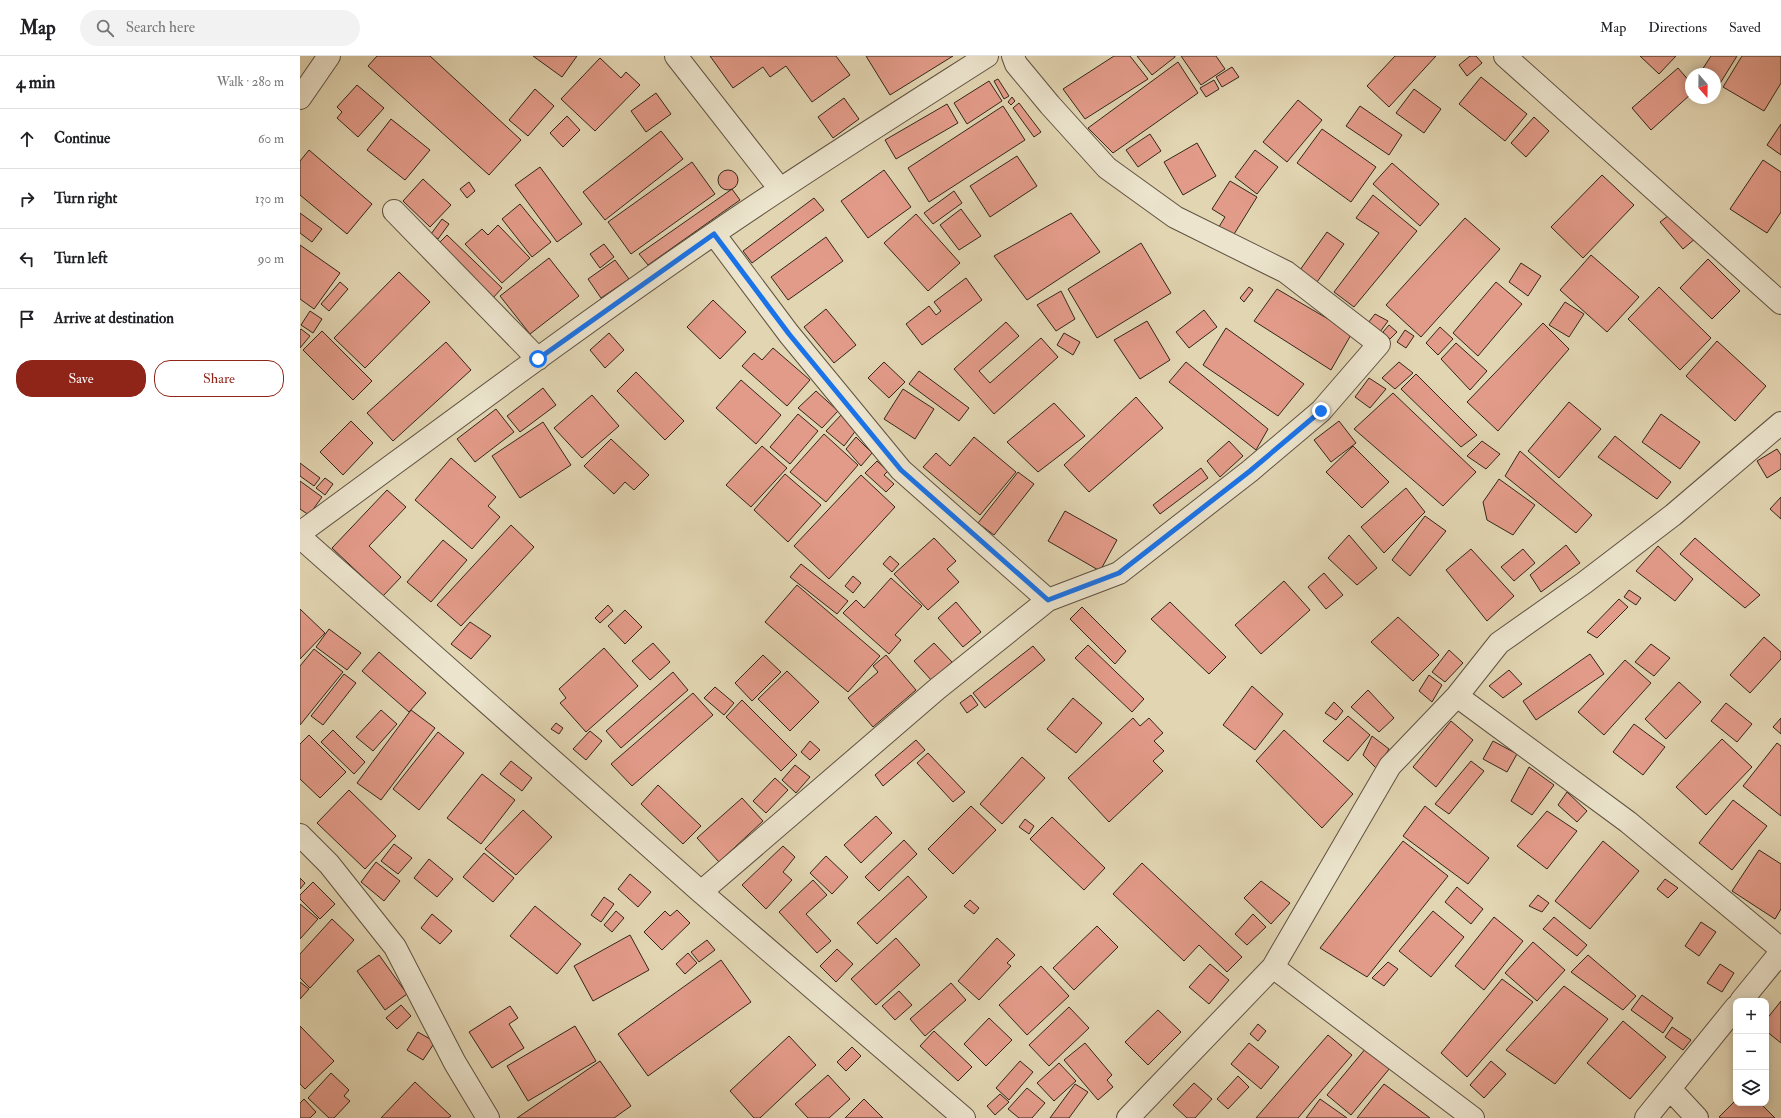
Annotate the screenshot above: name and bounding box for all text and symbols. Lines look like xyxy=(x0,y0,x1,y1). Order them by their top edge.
search box xyxy=(80,10,360,46)
text: Map xyxy=(20,16,56,40)
icon: search xyxy=(94,17,116,39)
text: Search here xyxy=(126,18,195,37)
text: Map xyxy=(1600,19,1626,36)
text: Directions xyxy=(1648,19,1707,36)
text: Saved xyxy=(1729,19,1761,36)
north arrow xyxy=(1685,68,1721,104)
text: 4 min xyxy=(16,72,55,93)
text: Walk · 280 m xyxy=(217,74,284,90)
icon: ahead xyxy=(16,128,38,150)
text: Continue xyxy=(54,129,110,148)
text: 60 m xyxy=(258,131,284,147)
icon: right xyxy=(16,188,38,210)
text: Turn right xyxy=(54,189,117,208)
text: 130 m xyxy=(255,191,284,207)
icon: left xyxy=(16,248,38,270)
text: Turn left xyxy=(54,249,108,268)
text: 90 m xyxy=(258,251,284,267)
icon: arrive xyxy=(16,308,38,330)
text: Arrive at destination xyxy=(54,309,174,328)
route start xyxy=(529,350,547,368)
button: Save xyxy=(16,360,146,397)
button: Share xyxy=(154,360,284,397)
route end xyxy=(1312,402,1330,420)
map controls xyxy=(1733,998,1769,1106)
button: + xyxy=(1733,998,1769,1034)
button: − xyxy=(1733,1034,1769,1070)
button: layers xyxy=(1733,1070,1769,1106)

